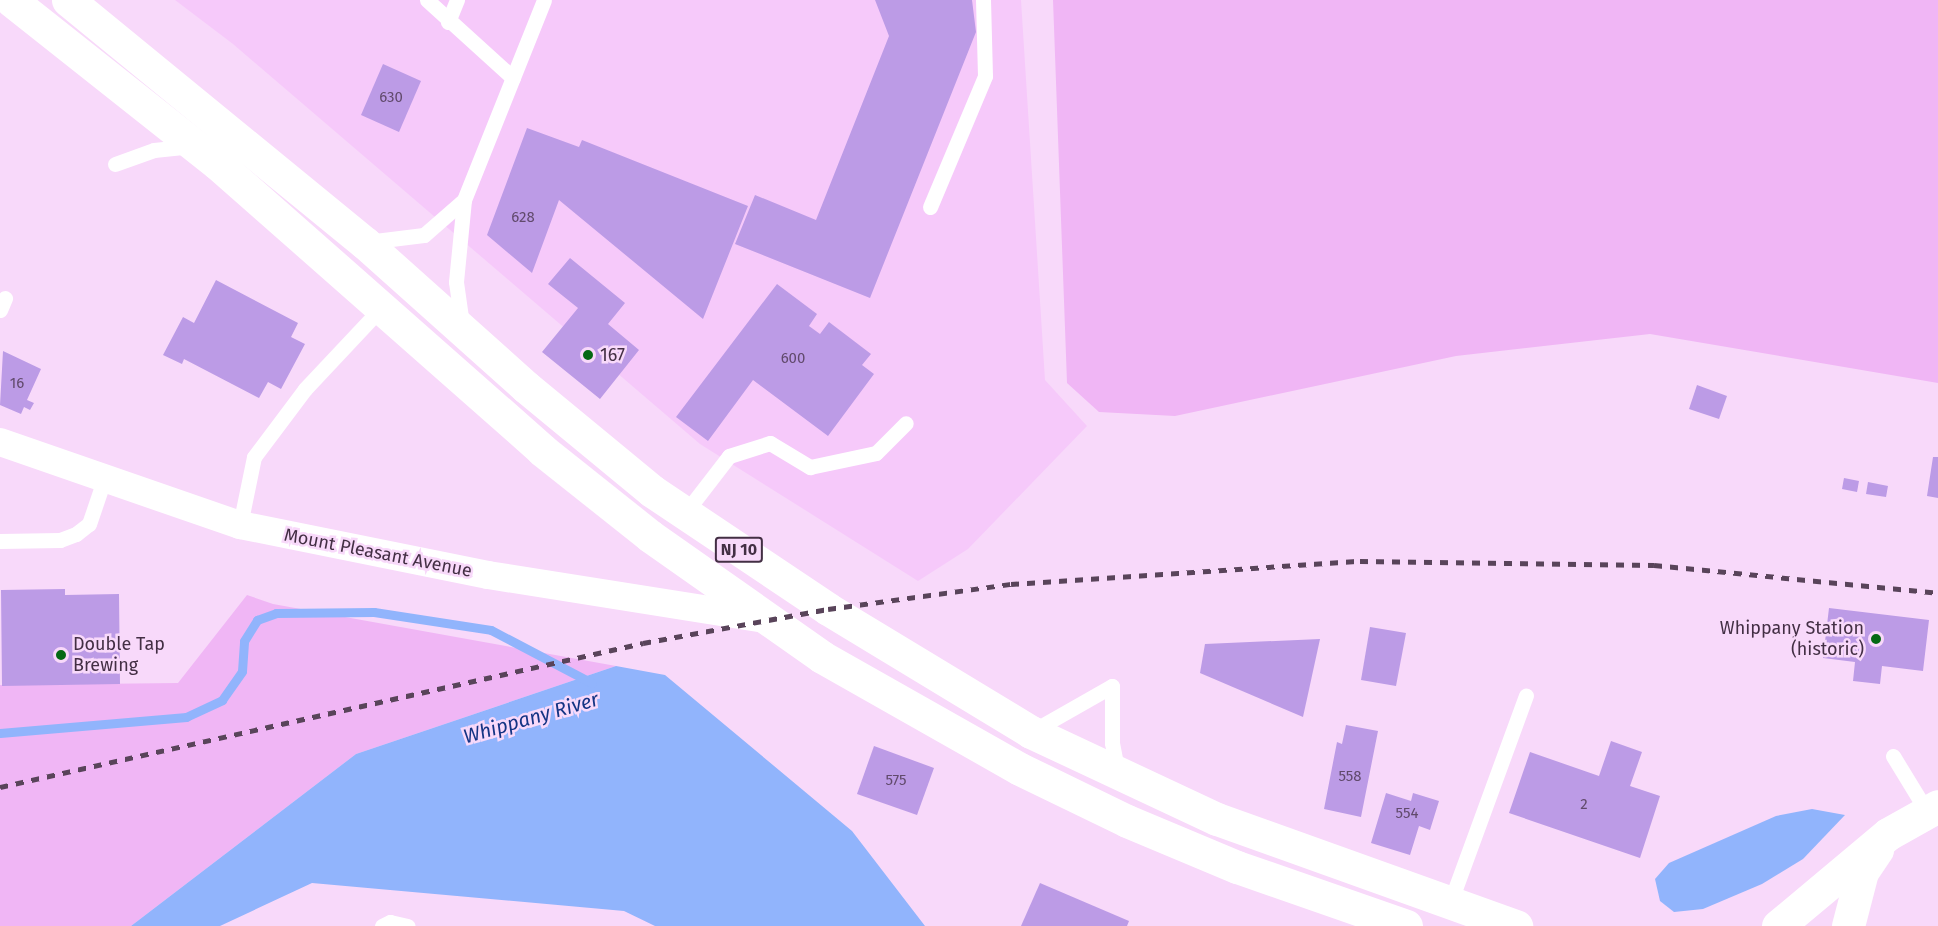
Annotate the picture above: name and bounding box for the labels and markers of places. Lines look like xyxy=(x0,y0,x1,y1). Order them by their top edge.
place label: 167 xyxy=(600,344,625,366)
marker: 167 xyxy=(581,348,595,362)
place label: Whippany Station (historic) xyxy=(1720,618,1864,660)
marker: Whippany Station (historic) xyxy=(1869,632,1883,646)
place label: Double Tap Brewing xyxy=(73,634,165,676)
marker: Double Tap Brewing xyxy=(54,648,68,662)

